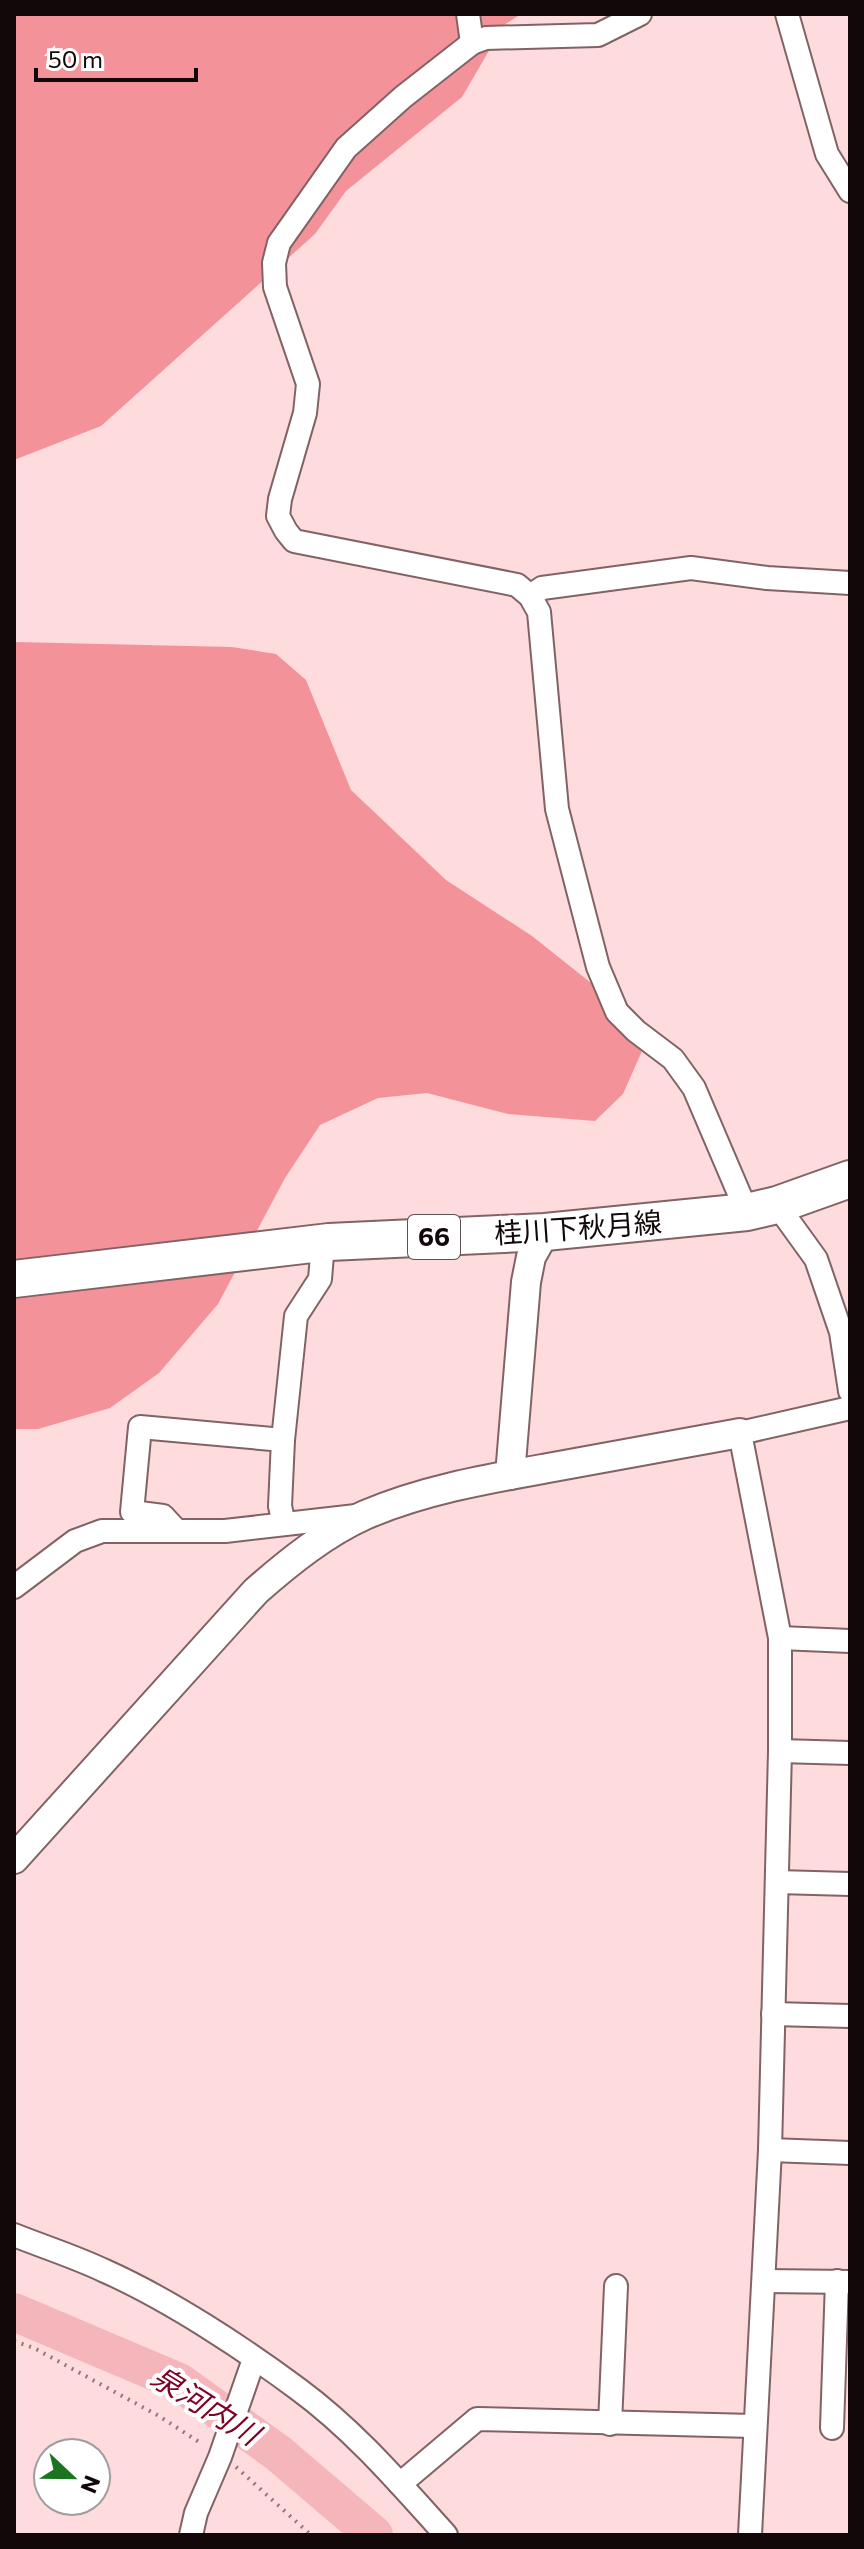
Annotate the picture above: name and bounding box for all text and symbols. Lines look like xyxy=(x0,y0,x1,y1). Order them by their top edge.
scale bar xyxy=(36,32,196,82)
text: 50 m xyxy=(48,44,103,73)
street label: 桂川下秋月線 xyxy=(493,1204,663,1250)
road number: 66 xyxy=(408,1215,460,1259)
water label: 泉河内川 xyxy=(146,2356,270,2453)
north arrow xyxy=(32,2437,112,2517)
text: N xyxy=(75,2472,107,2497)

